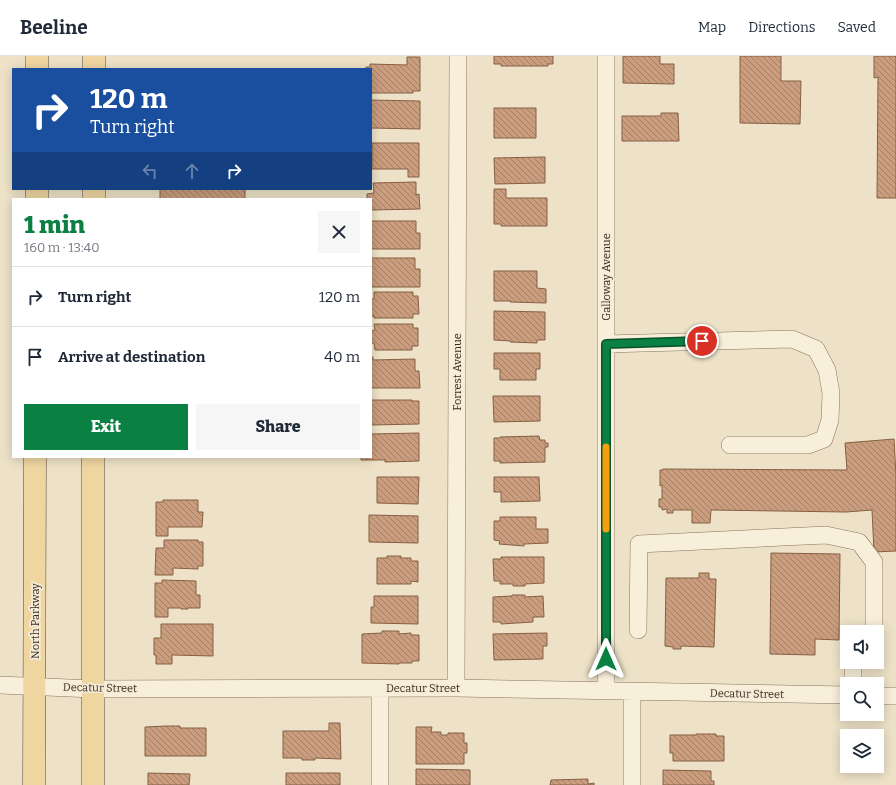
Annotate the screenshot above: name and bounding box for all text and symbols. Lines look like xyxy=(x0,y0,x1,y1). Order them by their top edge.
text: Beeline xyxy=(20,16,88,39)
text: Map xyxy=(698,19,726,36)
text: Directions xyxy=(748,19,816,36)
text: Saved xyxy=(838,19,876,36)
text: 120 m xyxy=(90,82,167,115)
icon: right xyxy=(24,84,76,136)
text: Turn right xyxy=(90,116,175,138)
icon: left xyxy=(139,160,161,182)
icon: ahead xyxy=(181,160,203,182)
icon: right xyxy=(223,160,245,182)
text: 1 min xyxy=(24,211,85,239)
button: close xyxy=(318,211,360,253)
street label: Galloway Avenue xyxy=(600,233,613,321)
text: 160 m · 13:40 xyxy=(24,240,100,255)
icon: right xyxy=(24,286,46,308)
text: Turn right xyxy=(58,288,131,306)
text: 120 m xyxy=(319,288,360,306)
pin xyxy=(685,324,719,358)
icon: arrive xyxy=(691,330,713,352)
street label: Forrest Avenue xyxy=(451,333,464,411)
icon: arrive xyxy=(24,346,46,368)
text: Arrive at destination xyxy=(58,348,205,366)
text: 40 m xyxy=(324,348,360,366)
button: Exit xyxy=(24,404,188,450)
button: Share xyxy=(196,404,360,450)
street label: North Parkway xyxy=(29,583,42,659)
map controls xyxy=(840,625,884,773)
button: sound xyxy=(840,625,884,669)
position arrow xyxy=(585,638,627,680)
button: search xyxy=(840,677,884,721)
street label: Decatur Street xyxy=(63,681,137,695)
street label: Decatur Street xyxy=(386,682,460,695)
street label: Decatur Street xyxy=(710,687,784,701)
button: layers xyxy=(840,729,884,773)

